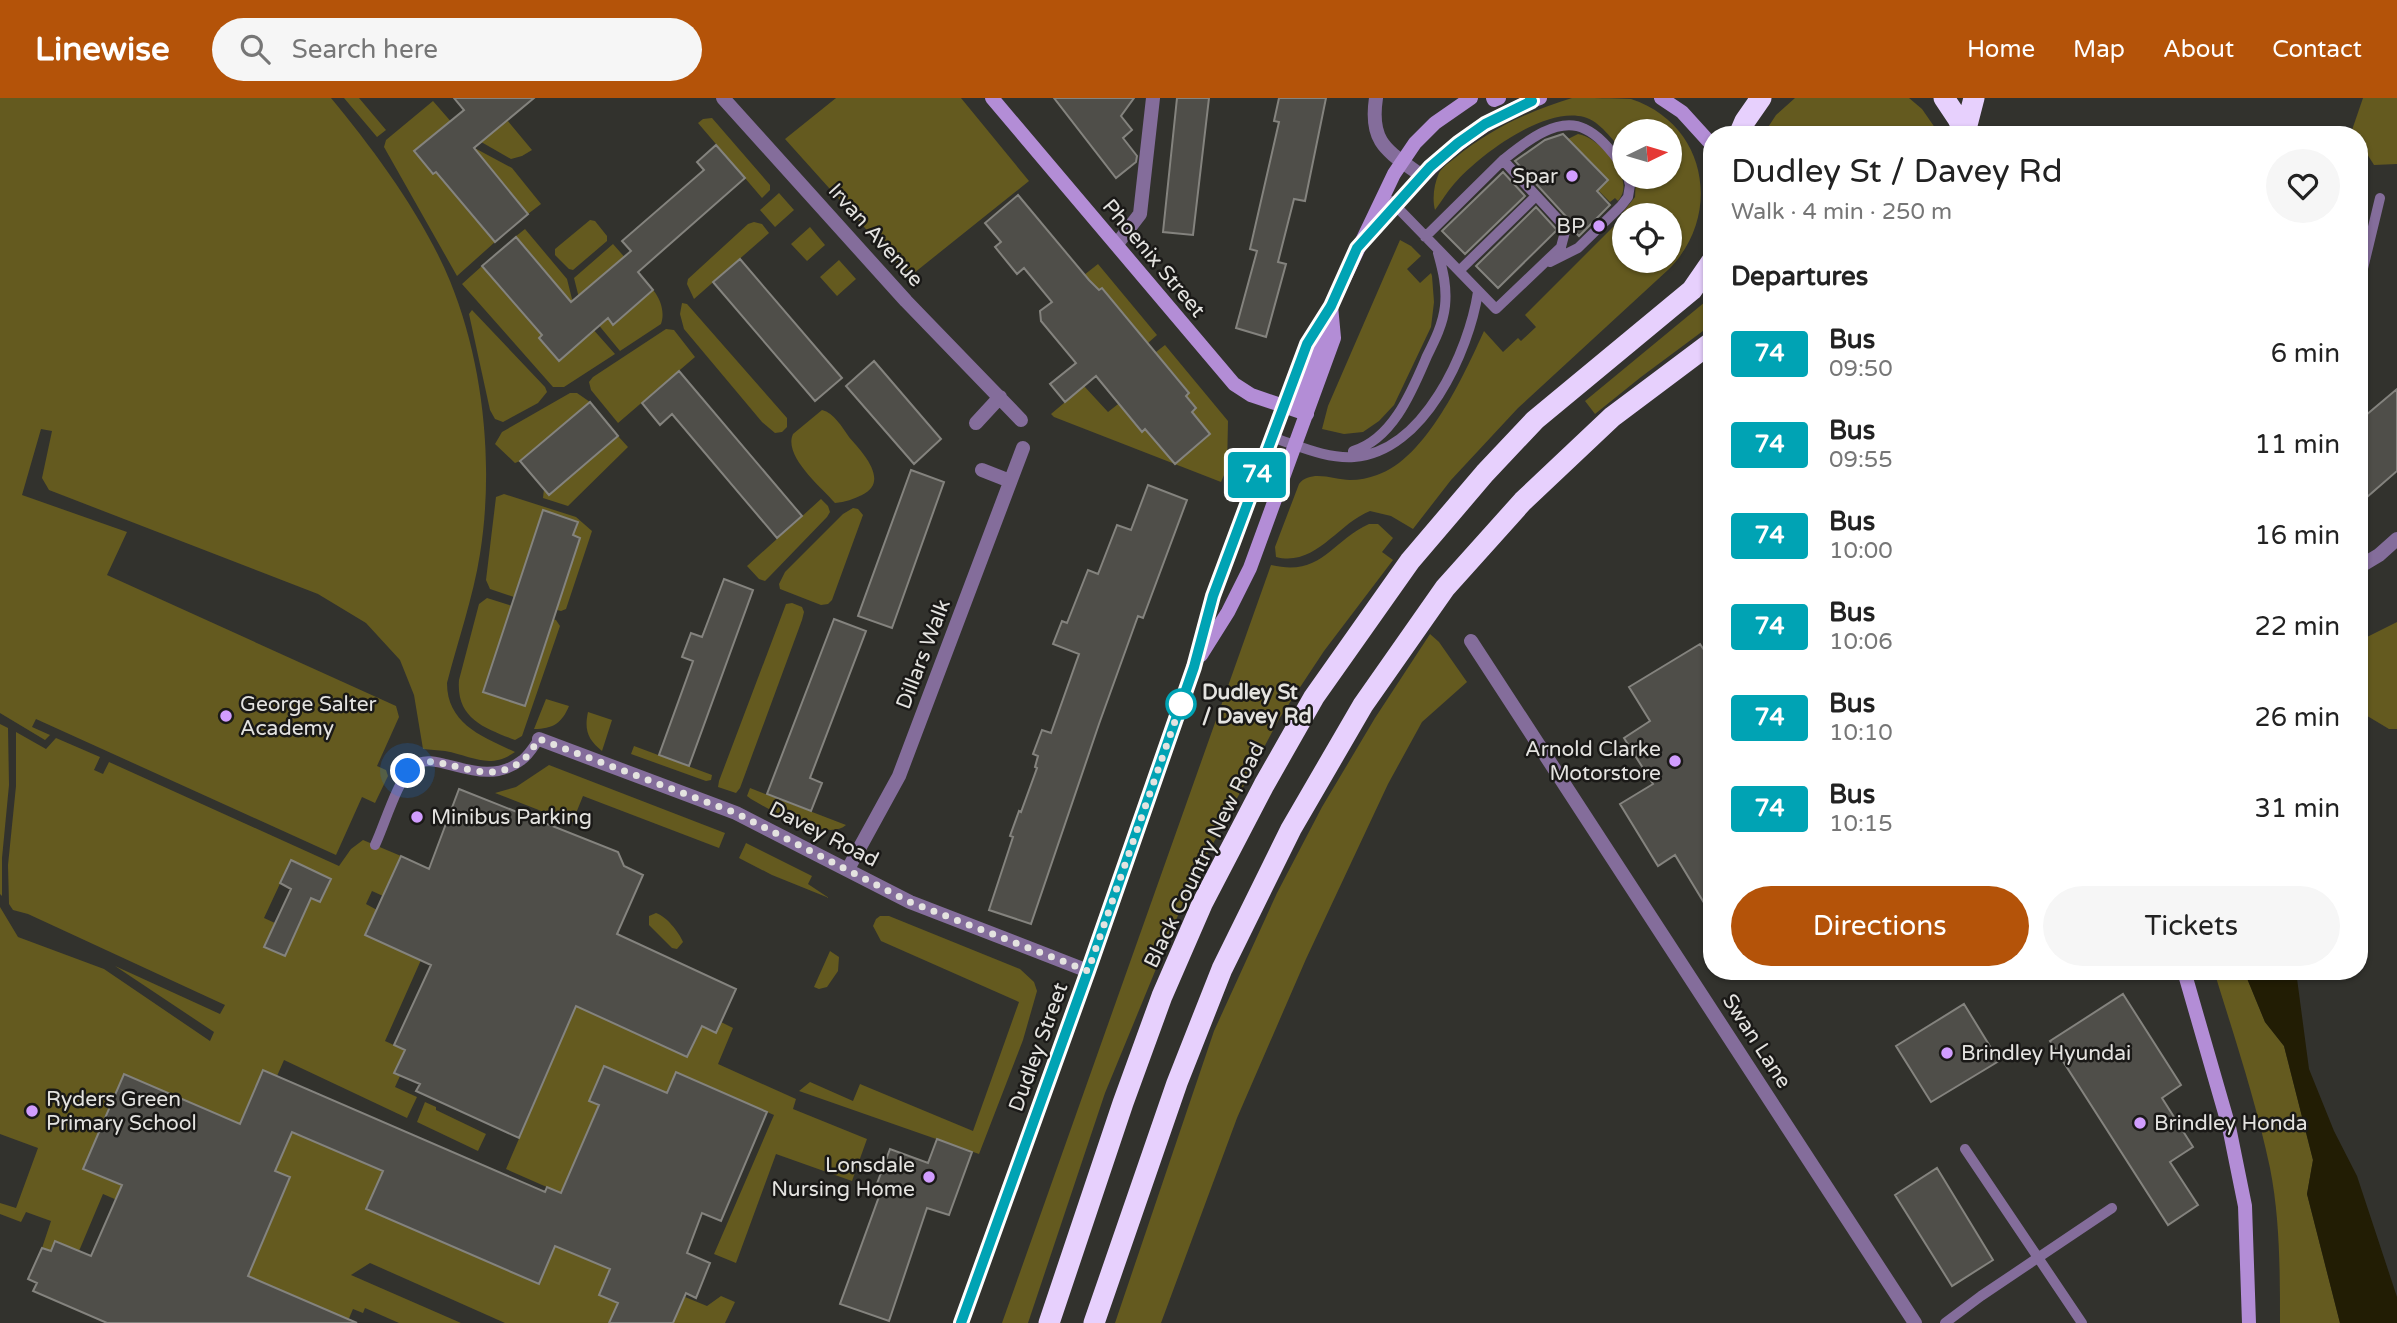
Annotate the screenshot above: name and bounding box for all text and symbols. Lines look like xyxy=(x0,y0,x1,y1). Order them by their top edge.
search box xyxy=(212,18,702,81)
text: Linewise xyxy=(35,30,170,69)
icon: search xyxy=(236,30,274,68)
text: Search here xyxy=(292,34,438,65)
text: Home xyxy=(1967,35,2035,64)
text: Map xyxy=(2073,35,2125,64)
text: About xyxy=(2163,35,2234,64)
text: Contact xyxy=(2272,35,2362,64)
north arrow xyxy=(1612,119,1682,189)
map controls xyxy=(1612,119,1682,273)
button: heart xyxy=(2266,149,2340,223)
text: Dudley St / Davey Rd xyxy=(1731,152,2063,191)
place label: Spar xyxy=(1512,164,1558,189)
marker: Spar xyxy=(1564,168,1580,184)
street label: Irvan Avenue xyxy=(823,179,928,292)
street label: Phoenix Street xyxy=(1097,194,1210,322)
text: Walk · 4 min · 250 m xyxy=(1731,198,1952,226)
button: locate xyxy=(1612,203,1682,273)
place label: BP xyxy=(1556,214,1585,239)
marker: BP xyxy=(1591,218,1607,234)
text: Departures xyxy=(1731,261,1868,292)
text: Bus xyxy=(1829,324,1875,355)
text: 6 min xyxy=(2271,338,2340,369)
text: 74 xyxy=(1754,339,1785,368)
text: 09:50 xyxy=(1829,355,1893,383)
text: Bus xyxy=(1829,415,1875,446)
text: 11 min xyxy=(2254,429,2340,460)
text: 74 xyxy=(1754,430,1785,459)
text: 09:55 xyxy=(1829,446,1893,474)
line badge: 74 xyxy=(1226,452,1288,498)
text: 74 xyxy=(1242,460,1272,489)
text: Bus xyxy=(1829,506,1875,537)
text: 16 min xyxy=(2254,520,2340,551)
text: 74 xyxy=(1754,521,1785,550)
text: 10:00 xyxy=(1829,537,1893,565)
street label: Dillars Walk xyxy=(891,596,956,713)
text: Bus xyxy=(1829,597,1875,628)
text: 22 min xyxy=(2254,611,2340,642)
text: 74 xyxy=(1754,612,1785,641)
text: 10:06 xyxy=(1829,628,1893,656)
place label: Dudley St / Davey Rd xyxy=(1202,680,1312,729)
text: Bus xyxy=(1829,688,1875,719)
marker: Dudley St / Davey Rd xyxy=(1166,689,1196,719)
place label: George Salter Academy xyxy=(240,692,377,741)
text: 26 min xyxy=(2254,702,2340,733)
text: 74 xyxy=(1754,703,1785,732)
marker: George Salter Academy xyxy=(218,708,234,724)
text: 10:10 xyxy=(1829,719,1893,747)
place label: Arnold Clarke Motorstore xyxy=(1525,737,1661,786)
street label: Black Country New Road xyxy=(1139,738,1270,972)
your location xyxy=(390,753,425,788)
marker: Arnold Clarke Motorstore xyxy=(1667,753,1683,769)
text: Bus xyxy=(1829,779,1875,810)
text: 31 min xyxy=(2254,793,2340,824)
text: 74 xyxy=(1754,794,1785,823)
street label: Davey Road xyxy=(765,796,883,873)
place label: Minibus Parking xyxy=(431,805,592,830)
marker: Minibus Parking xyxy=(409,809,425,825)
text: 10:15 xyxy=(1829,810,1893,838)
button: Directions xyxy=(1731,886,2029,966)
button: Tickets xyxy=(2043,886,2340,966)
street label: Dudley Street xyxy=(1004,979,1073,1115)
street label: Swan Lane xyxy=(1717,989,1796,1093)
place label: Brindley Hyundai xyxy=(1961,1041,2131,1066)
marker: Brindley Hyundai xyxy=(1939,1045,1955,1061)
place label: Ryders Green Primary School xyxy=(46,1087,197,1136)
marker: Ryders Green Primary School xyxy=(24,1103,40,1119)
place label: Brindley Honda xyxy=(2154,1111,2308,1136)
marker: Brindley Honda xyxy=(2132,1115,2148,1131)
place label: Lonsdale Nursing Home xyxy=(771,1153,915,1202)
marker: Lonsdale Nursing Home xyxy=(921,1169,937,1185)

